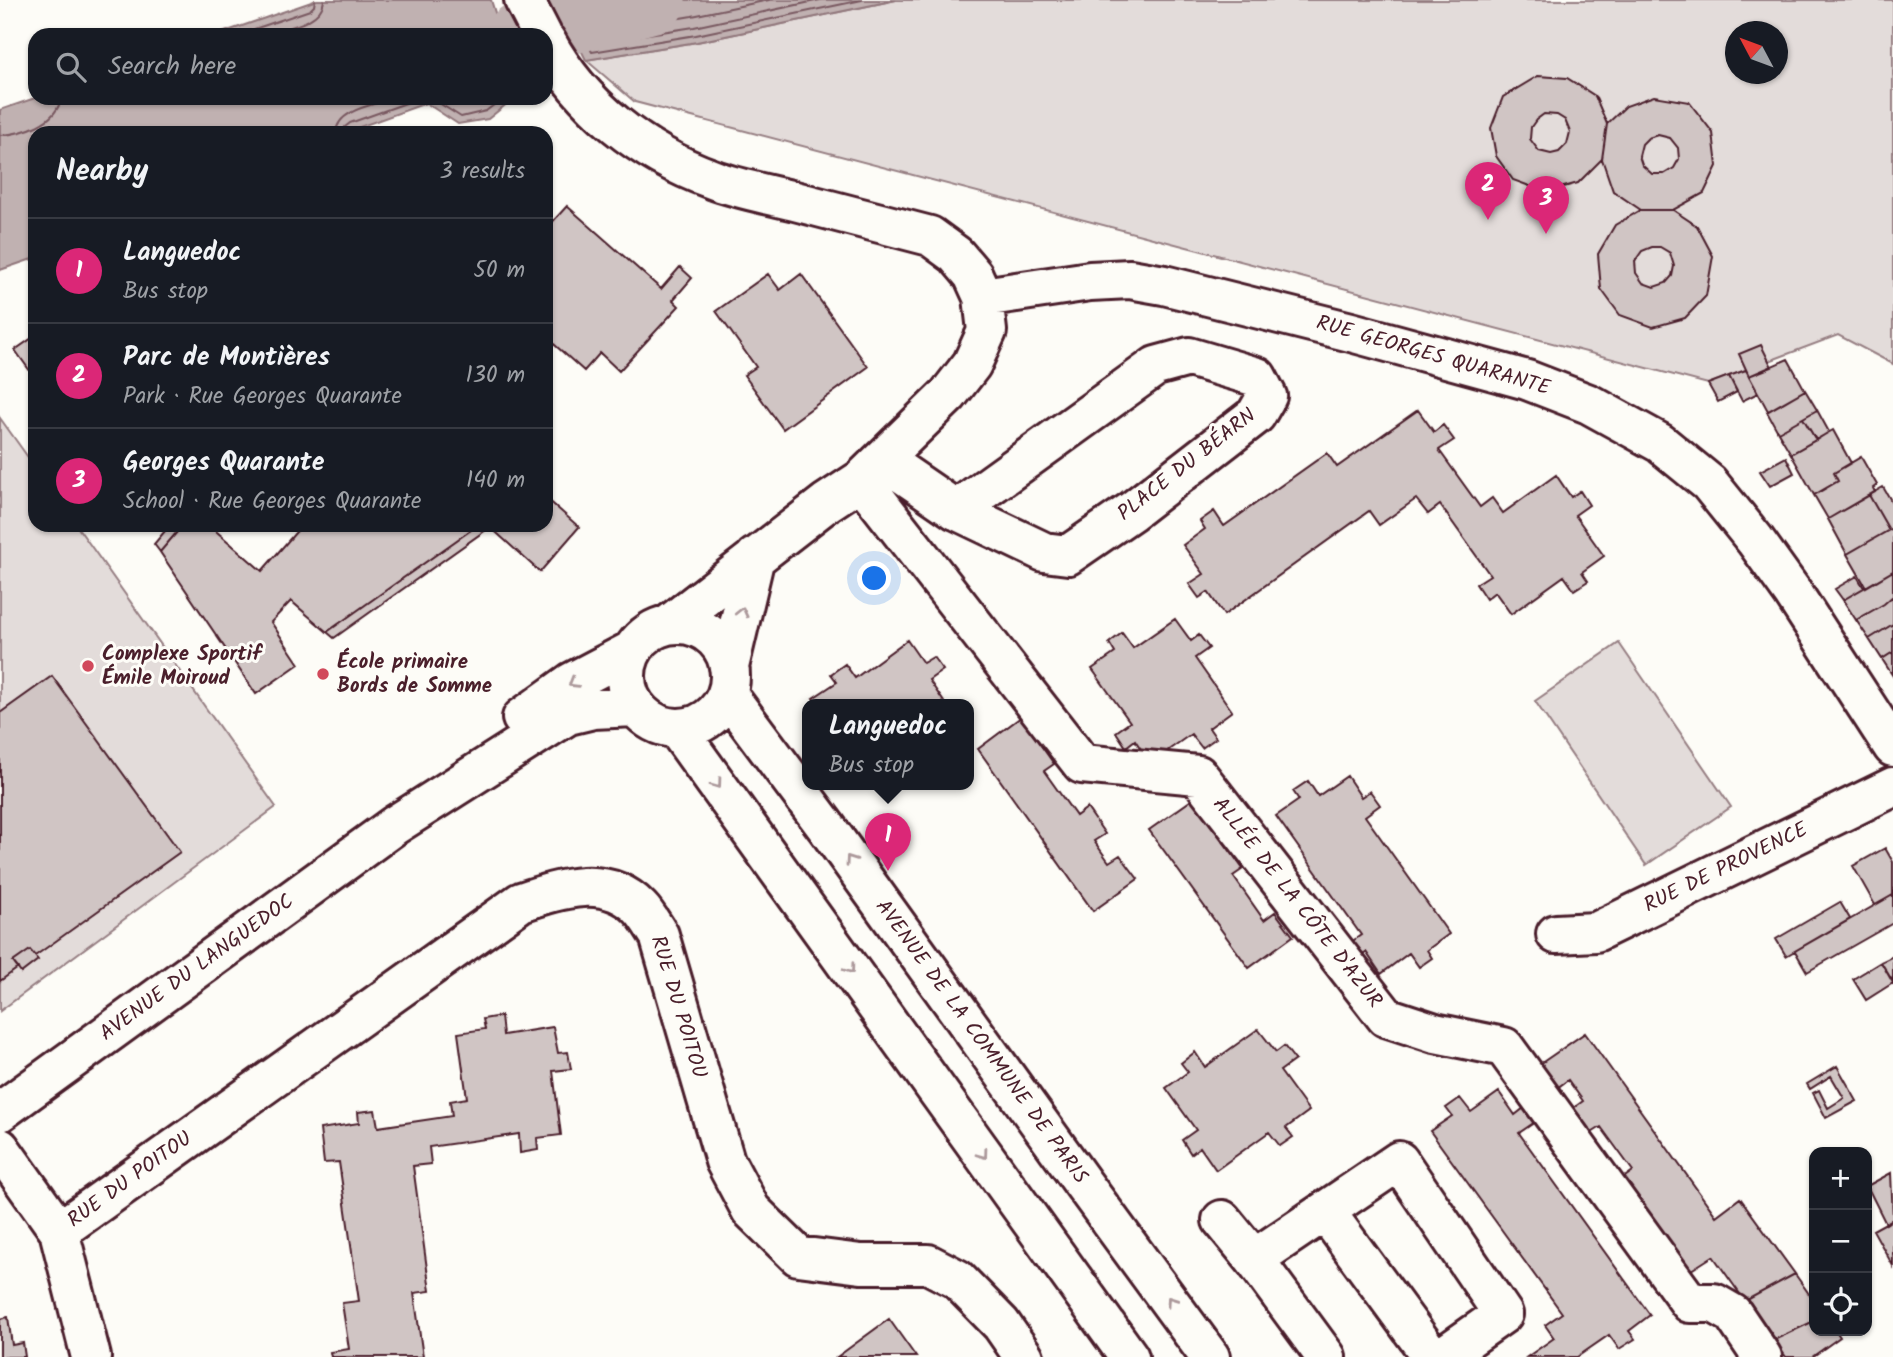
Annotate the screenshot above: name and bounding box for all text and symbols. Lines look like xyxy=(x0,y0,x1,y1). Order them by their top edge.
north arrow xyxy=(1725,21,1788,84)
search box xyxy=(28,28,553,105)
text: Search here xyxy=(108,46,236,88)
icon: search xyxy=(52,48,90,86)
text: Nearby xyxy=(56,148,148,196)
text: 3 results xyxy=(439,154,525,190)
pin: 2 xyxy=(1465,162,1511,220)
pin: 3 xyxy=(1523,176,1569,234)
text: Languedoc xyxy=(123,232,241,274)
text: 1 xyxy=(76,253,82,289)
text: 50 m xyxy=(474,253,525,289)
text: Bus stop xyxy=(123,274,208,310)
street label: RUE GEORGES QUARANTE xyxy=(1312,307,1555,405)
text: Parc de Montières xyxy=(123,337,330,379)
text: 2 xyxy=(72,358,86,394)
text: 130 m xyxy=(466,358,525,394)
text: Park · Rue Georges Quarante xyxy=(123,379,402,415)
street label: PLACE DU BÉARN xyxy=(1111,400,1263,530)
text: Georges Quarante xyxy=(123,442,324,484)
text: 3 xyxy=(73,463,85,499)
text: 140 m xyxy=(466,463,525,499)
text: School · Rue Georges Quarante xyxy=(123,484,421,520)
your location xyxy=(857,561,891,595)
one-way arrow xyxy=(734,607,749,619)
place label: Complexe Sportif Émile Moiroud xyxy=(102,638,263,695)
place label: École primaire Bords de Somme xyxy=(337,646,492,703)
marker: Complexe Sportif Émile Moiroud xyxy=(80,658,96,674)
marker: École primaire Bords de Somme xyxy=(315,666,331,682)
one-way arrow xyxy=(568,674,581,687)
popup xyxy=(802,699,974,790)
text: Languedoc xyxy=(829,706,947,748)
text: Bus stop xyxy=(829,748,914,784)
one-way arrow xyxy=(709,777,721,789)
street label: ALLÉE DE LA CÔTE D'AZUR xyxy=(1204,790,1390,1016)
pin: 1 xyxy=(865,813,911,871)
street label: RUE DE PROVENCE xyxy=(1638,814,1814,922)
one-way arrow xyxy=(846,855,858,868)
street label: AVENUE DU LANGUEDOC xyxy=(93,886,301,1050)
street label: AVENUE DE LA COMMUNE DE PARIS xyxy=(866,893,1096,1191)
street label: RUE DU POITOU xyxy=(641,932,715,1082)
one-way arrow xyxy=(842,961,854,974)
street label: RUE DU POITOU xyxy=(61,1123,199,1237)
one-way arrow xyxy=(975,1146,987,1159)
map controls xyxy=(1809,1147,1872,1336)
button: + xyxy=(1809,1147,1872,1210)
button: − xyxy=(1809,1210,1872,1273)
button: locate xyxy=(1809,1273,1872,1336)
one-way arrow xyxy=(1167,1296,1179,1309)

